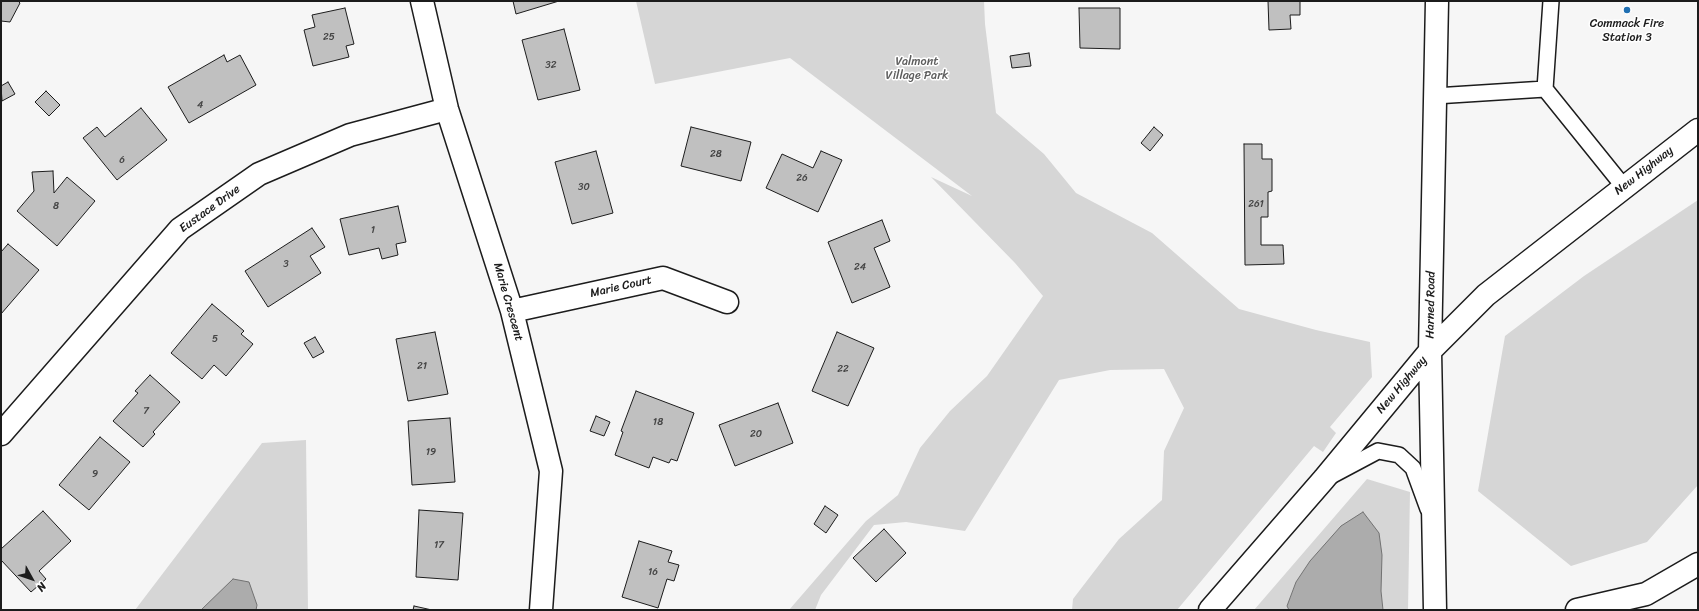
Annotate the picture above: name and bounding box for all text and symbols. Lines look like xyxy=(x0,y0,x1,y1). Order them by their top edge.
marker: Commack Fire Station 3 xyxy=(1622,5,1632,15)
place label: Commack Fire Station 3 xyxy=(1590,17,1664,45)
house number: 25 xyxy=(323,31,335,43)
park label: Valmont Village Park xyxy=(886,55,948,83)
house number: 32 xyxy=(545,59,557,71)
house number: 4 xyxy=(197,99,203,111)
street label: New Highway xyxy=(1612,144,1676,198)
house number: 28 xyxy=(710,148,722,160)
house number: 6 xyxy=(119,154,125,166)
house number: 26 xyxy=(796,172,808,184)
house number: 30 xyxy=(578,181,590,193)
street label: Eustace Drive xyxy=(177,182,243,236)
house number: 261 xyxy=(1248,198,1264,210)
house number: 8 xyxy=(53,200,59,212)
house number: 1 xyxy=(371,224,375,236)
house number: 3 xyxy=(283,258,289,270)
street label: Marie Crescent xyxy=(490,261,526,343)
house number: 24 xyxy=(854,261,866,273)
street label: Harned Road xyxy=(1423,271,1439,339)
street label: Marie Court xyxy=(589,273,653,301)
house number: 5 xyxy=(212,333,218,345)
street label: New Highway xyxy=(1374,353,1430,417)
house number: 21 xyxy=(417,360,427,372)
house number: 22 xyxy=(837,363,849,375)
house number: 7 xyxy=(143,405,149,417)
house number: 18 xyxy=(653,416,663,428)
house number: 20 xyxy=(750,428,762,440)
house number: 19 xyxy=(426,446,436,458)
house number: 9 xyxy=(92,468,98,480)
house number: 17 xyxy=(434,539,444,551)
north arrow xyxy=(12,559,52,599)
house number: 16 xyxy=(648,566,658,578)
text: N xyxy=(32,578,51,596)

